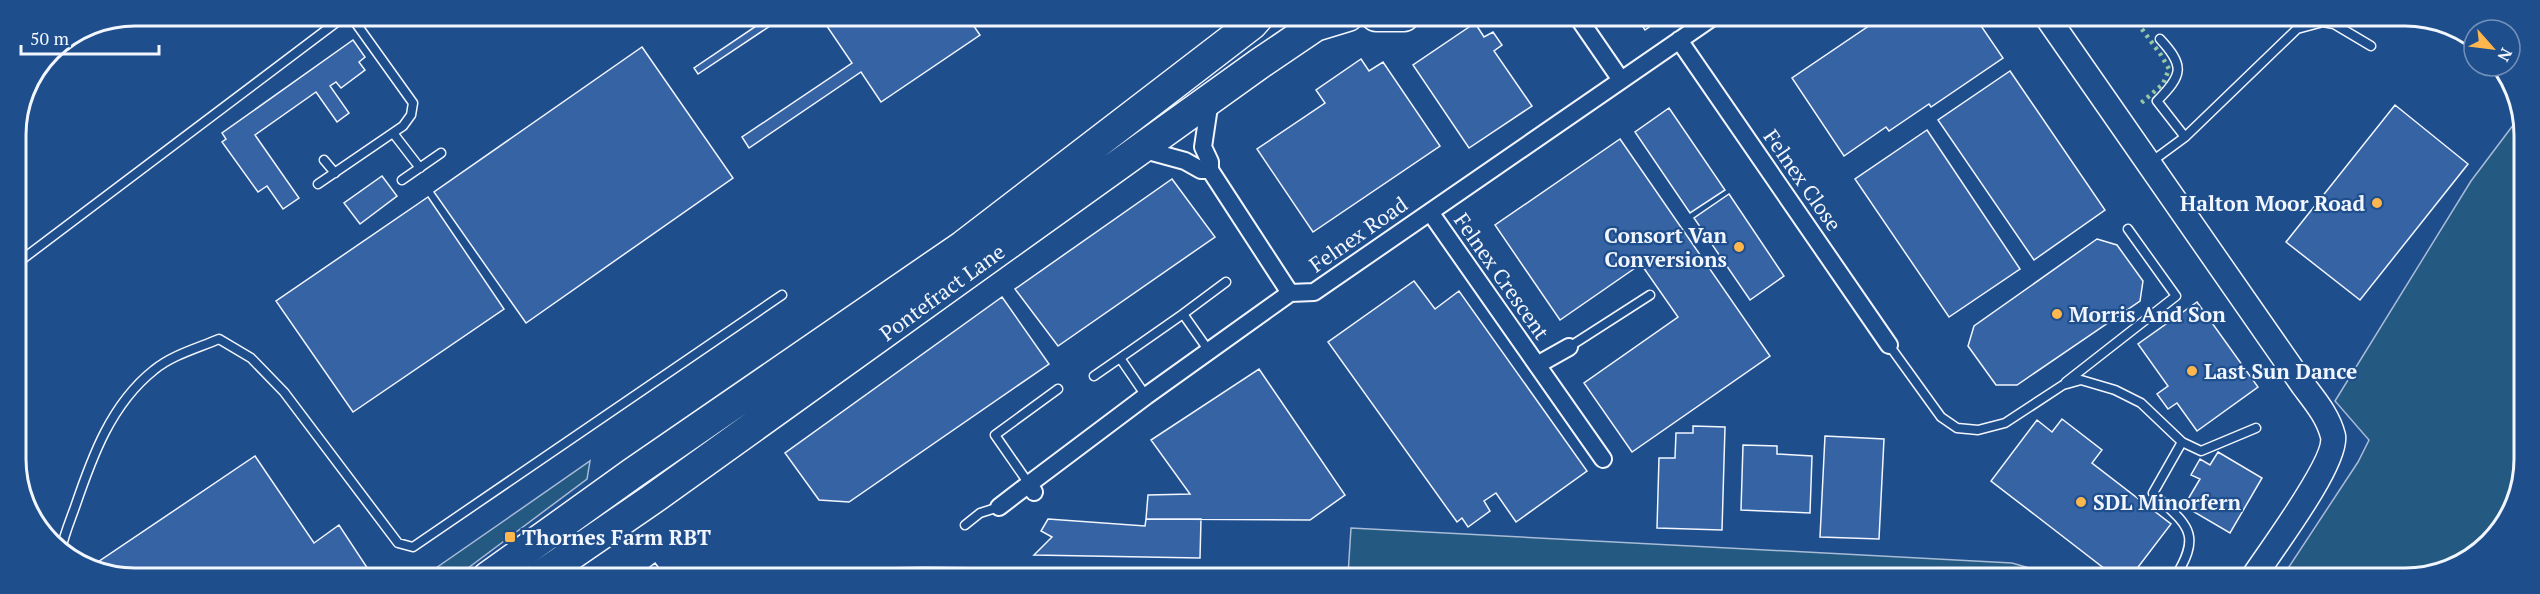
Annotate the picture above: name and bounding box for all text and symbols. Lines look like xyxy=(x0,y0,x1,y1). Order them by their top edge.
scale bar xyxy=(21,18,159,56)
north arrow xyxy=(2462,18,2522,78)
text: 50 m xyxy=(30,26,70,50)
text: N xyxy=(2493,45,2518,66)
street label: Felnex Close xyxy=(1758,124,1848,236)
place label: Halton Moor Road xyxy=(2180,189,2365,217)
street label: Felnex Road xyxy=(1303,190,1413,278)
marker: Halton Moor Road xyxy=(2370,196,2384,210)
street label: Felnex Crescent xyxy=(1448,207,1556,345)
place label: Consort Van Conversions xyxy=(1604,221,1727,273)
street label: Pontefract Lane xyxy=(874,237,1010,347)
marker: Consort Van Conversions xyxy=(1732,240,1746,254)
place label: Morris And Son xyxy=(2069,300,2226,328)
marker: Morris And Son xyxy=(2050,307,2064,321)
place label: Last Sun Dance xyxy=(2204,357,2357,385)
marker: Last Sun Dance xyxy=(2185,364,2199,378)
place label: SDL Minorfern xyxy=(2093,488,2241,516)
marker: SDL Minorfern xyxy=(2074,495,2088,509)
place label: Thornes Farm RBT xyxy=(522,523,711,551)
marker: Thornes Farm RBT xyxy=(503,530,517,544)

